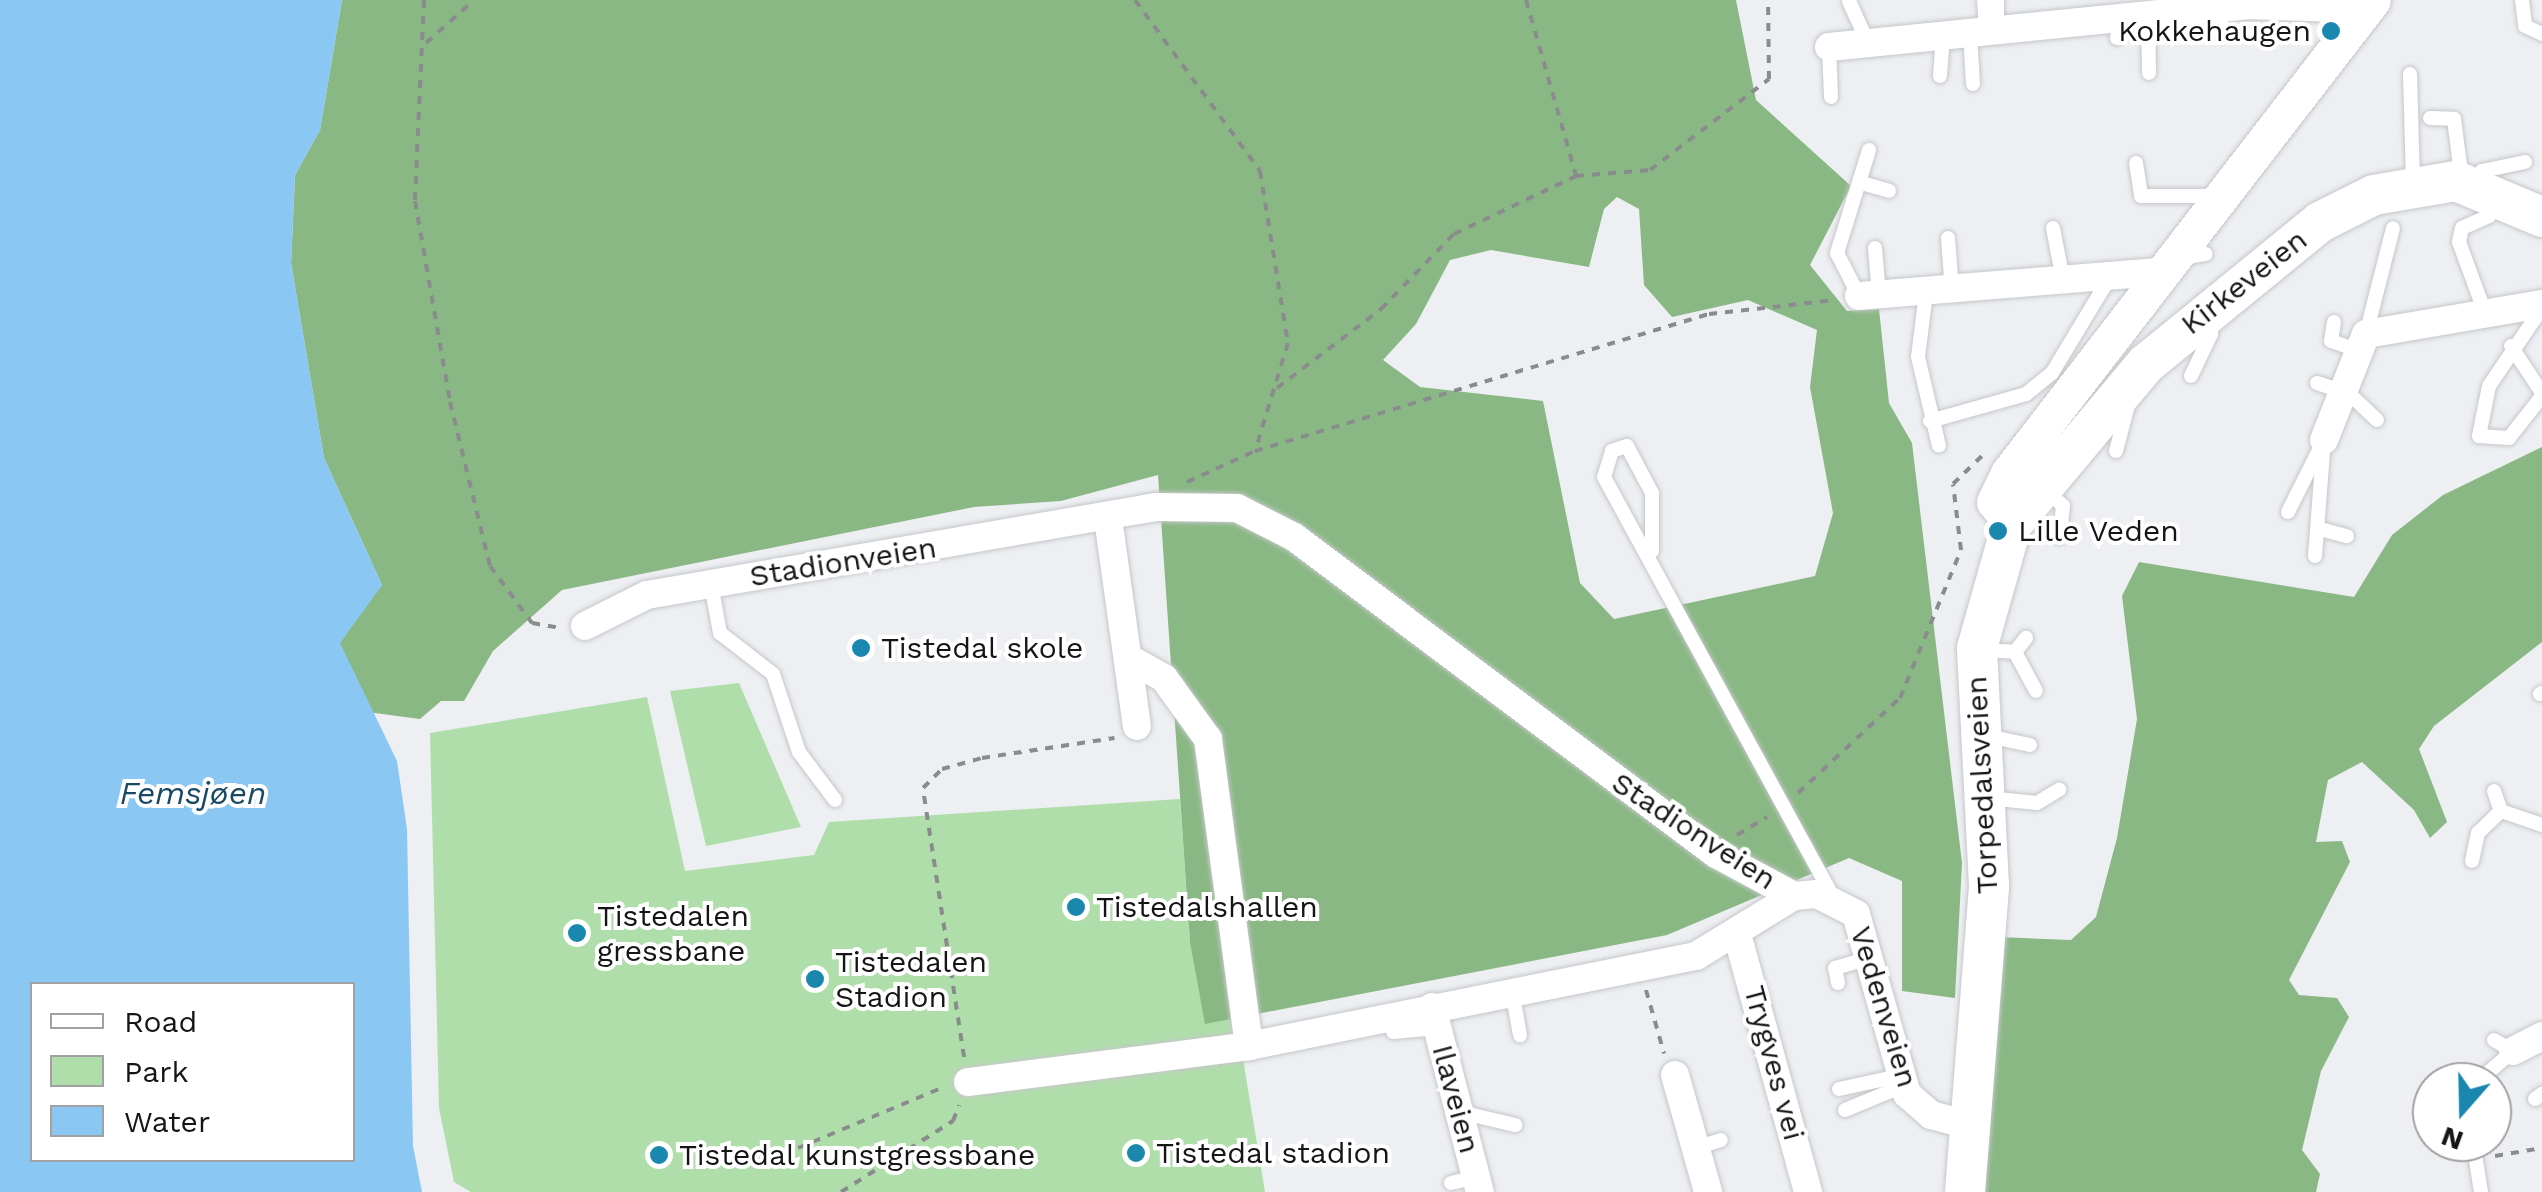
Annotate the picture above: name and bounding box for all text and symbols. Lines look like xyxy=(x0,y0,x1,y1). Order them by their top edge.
place label: Kokkehaugen xyxy=(2118,13,2311,49)
marker: Kokkehaugen xyxy=(2320,20,2342,42)
street label: Kirkeveien xyxy=(2174,222,2314,342)
place label: Lille Veden xyxy=(2018,513,2180,549)
marker: Lille Veden xyxy=(1987,520,2009,542)
street label: Stadionveien xyxy=(747,529,939,595)
place label: Tistedal skole xyxy=(881,630,1084,666)
marker: Tistedal skole xyxy=(850,637,872,659)
street label: Torpedalsveien xyxy=(1958,675,2006,895)
street label: Stadionveien xyxy=(1605,765,1783,897)
water label: Femsjøen xyxy=(120,774,266,812)
place label: Tistedalshallen xyxy=(1096,889,1318,925)
marker: Tistedalshallen xyxy=(1065,896,1087,918)
place label: Tistedalen gressbane xyxy=(597,898,749,968)
marker: Tistedalen gressbane xyxy=(566,922,588,944)
street label: Vedenveien xyxy=(1842,922,1926,1092)
place label: Tistedalen Stadion xyxy=(835,944,987,1014)
marker: Tistedalen Stadion xyxy=(804,968,826,990)
street label: Trygves vei xyxy=(1736,981,1812,1145)
legend xyxy=(30,982,355,1162)
text: Road xyxy=(124,1004,197,1039)
street label: Ilaveien xyxy=(1424,1041,1488,1157)
text: Park xyxy=(124,1054,189,1089)
north arrow xyxy=(2412,1062,2512,1162)
text: Water xyxy=(124,1104,210,1139)
text: N xyxy=(2437,1120,2468,1158)
place label: Tistedal stadion xyxy=(1156,1135,1391,1171)
place label: Tistedal kunstgressbane xyxy=(679,1137,1036,1173)
marker: Tistedal stadion xyxy=(1125,1142,1147,1164)
marker: Tistedal kunstgressbane xyxy=(648,1144,670,1166)

